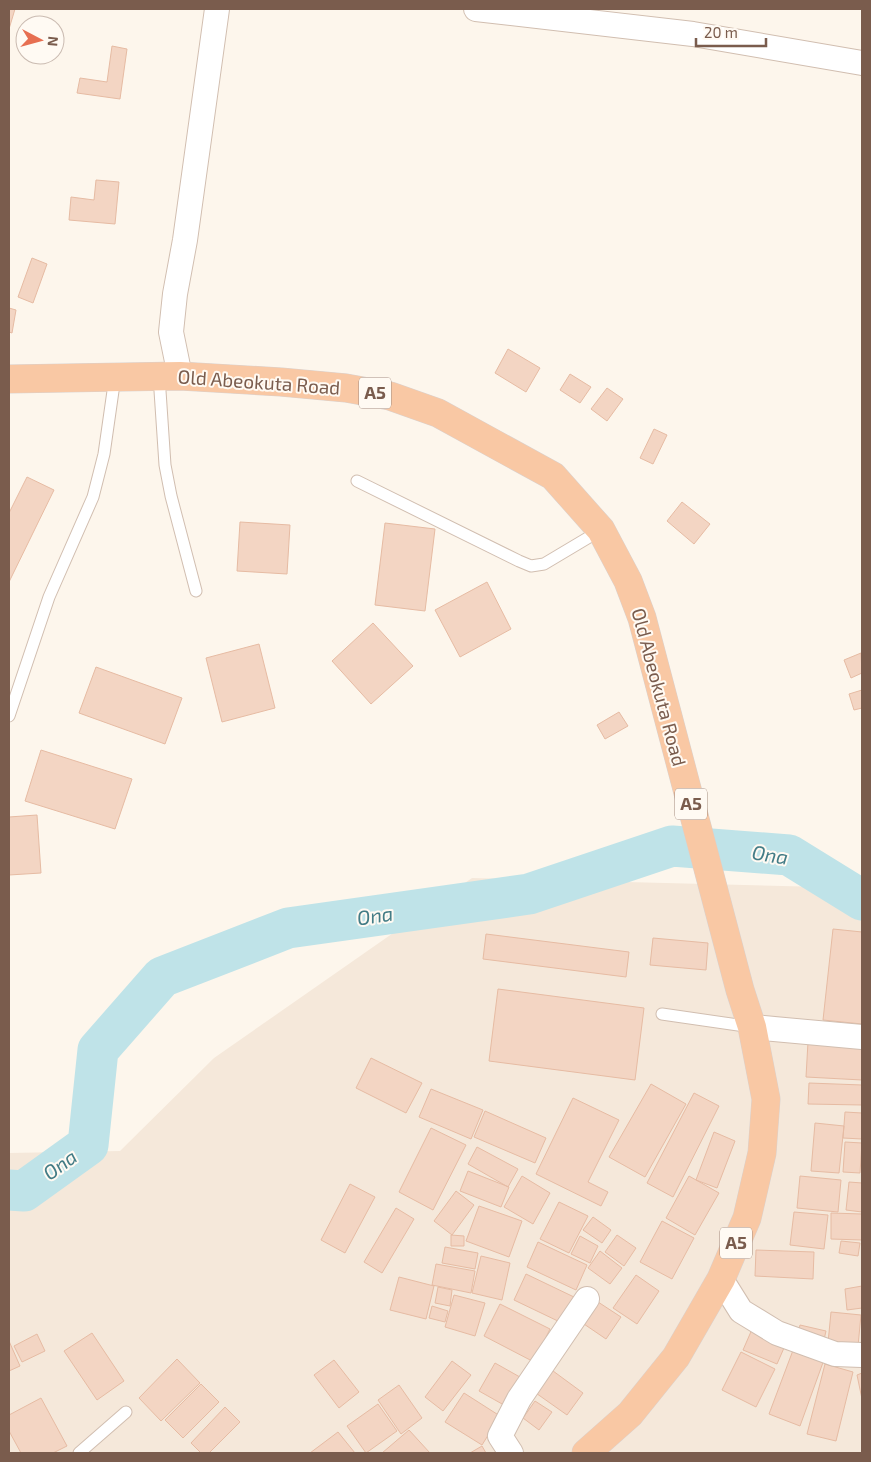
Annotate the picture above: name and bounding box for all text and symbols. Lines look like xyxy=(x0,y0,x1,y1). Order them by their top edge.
north arrow xyxy=(15,15,65,65)
scale bar xyxy=(696,15,766,47)
text: 20 m xyxy=(704,23,738,41)
text: N xyxy=(44,35,62,47)
street label: Old Abeokuta Road xyxy=(177,364,341,399)
road number: A5 xyxy=(359,378,391,408)
street label: Old Abeokuta Road xyxy=(627,605,692,768)
road number: A5 xyxy=(675,789,707,820)
water label: Ona xyxy=(750,839,790,869)
water label: Ona xyxy=(355,901,395,929)
water label: Ona xyxy=(38,1144,81,1185)
road number: A5 xyxy=(720,1228,752,1258)

